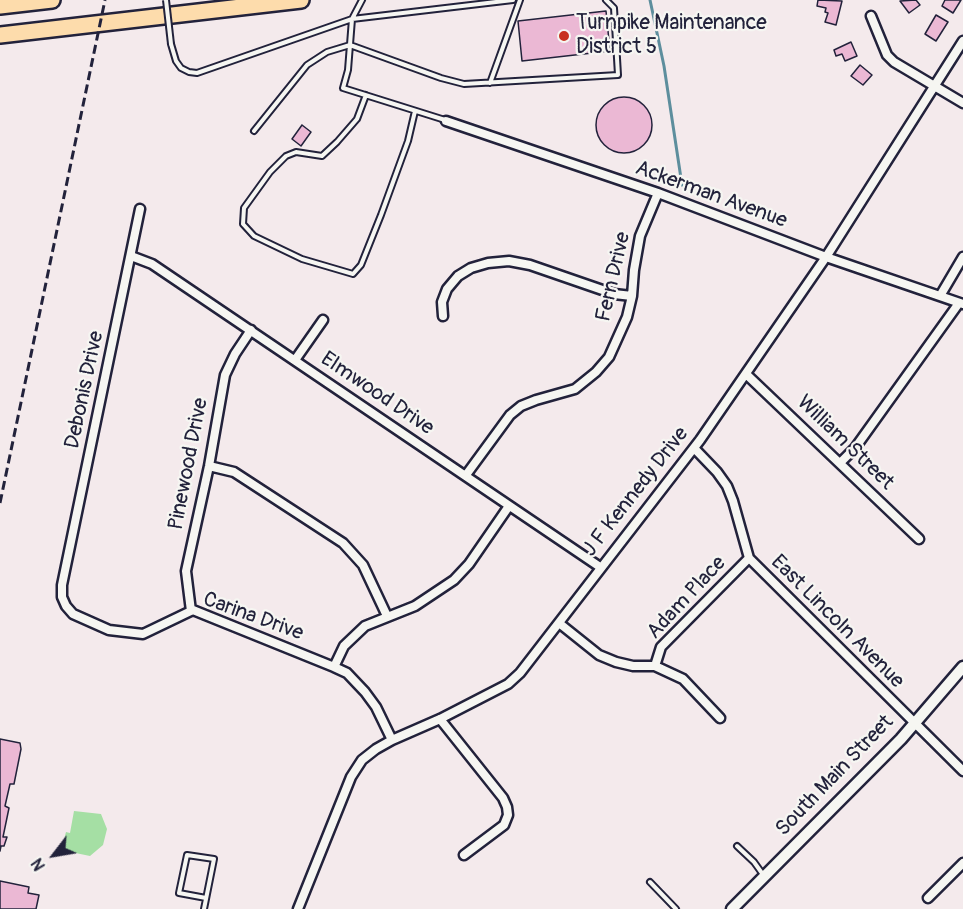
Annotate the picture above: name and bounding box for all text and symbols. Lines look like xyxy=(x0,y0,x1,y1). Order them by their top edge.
place label: Turnpike Maintenance District 5 xyxy=(576,11,767,61)
marker: Turnpike Maintenance District 5 xyxy=(557,29,571,43)
street label: Ackerman Avenue xyxy=(632,156,790,234)
street label: Fern Drive xyxy=(591,230,637,324)
street label: Debonis Drive xyxy=(60,329,110,451)
street label: Elmwood Drive xyxy=(316,347,438,441)
street label: William Street xyxy=(791,390,899,496)
street label: Pinewood Drive xyxy=(164,396,214,532)
street label: J F Kennedy Drive xyxy=(578,422,694,562)
street label: East Lincoln Avenue xyxy=(765,550,909,694)
street label: Adam Place xyxy=(642,551,732,645)
street label: Carina Drive xyxy=(199,587,307,647)
street label: South Main Street xyxy=(771,710,899,842)
north arrow xyxy=(24,825,84,885)
text: N xyxy=(27,854,50,874)

